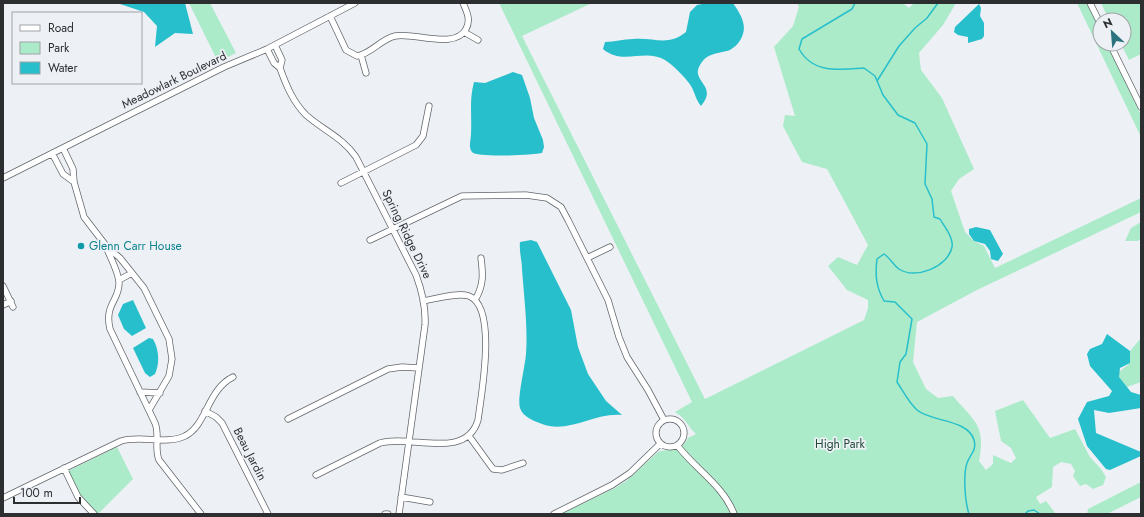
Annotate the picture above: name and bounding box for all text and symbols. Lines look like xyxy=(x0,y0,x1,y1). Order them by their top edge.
legend xyxy=(12,12,142,84)
north arrow xyxy=(1092,12,1132,52)
text: N xyxy=(1100,14,1115,32)
text: Road xyxy=(48,19,74,37)
text: Park xyxy=(48,39,70,57)
street label: Meadowlark Boulevard xyxy=(118,47,230,113)
text: Water xyxy=(48,59,79,77)
street label: Spring Ridge Drive xyxy=(378,186,436,282)
place label: Glenn Carr House xyxy=(89,237,182,255)
marker: Glenn Carr House xyxy=(76,241,86,251)
street label: Beau Jardin xyxy=(229,424,271,484)
park label: High Park xyxy=(815,435,866,453)
scale bar xyxy=(14,479,80,505)
text: 100 m xyxy=(20,484,53,502)

